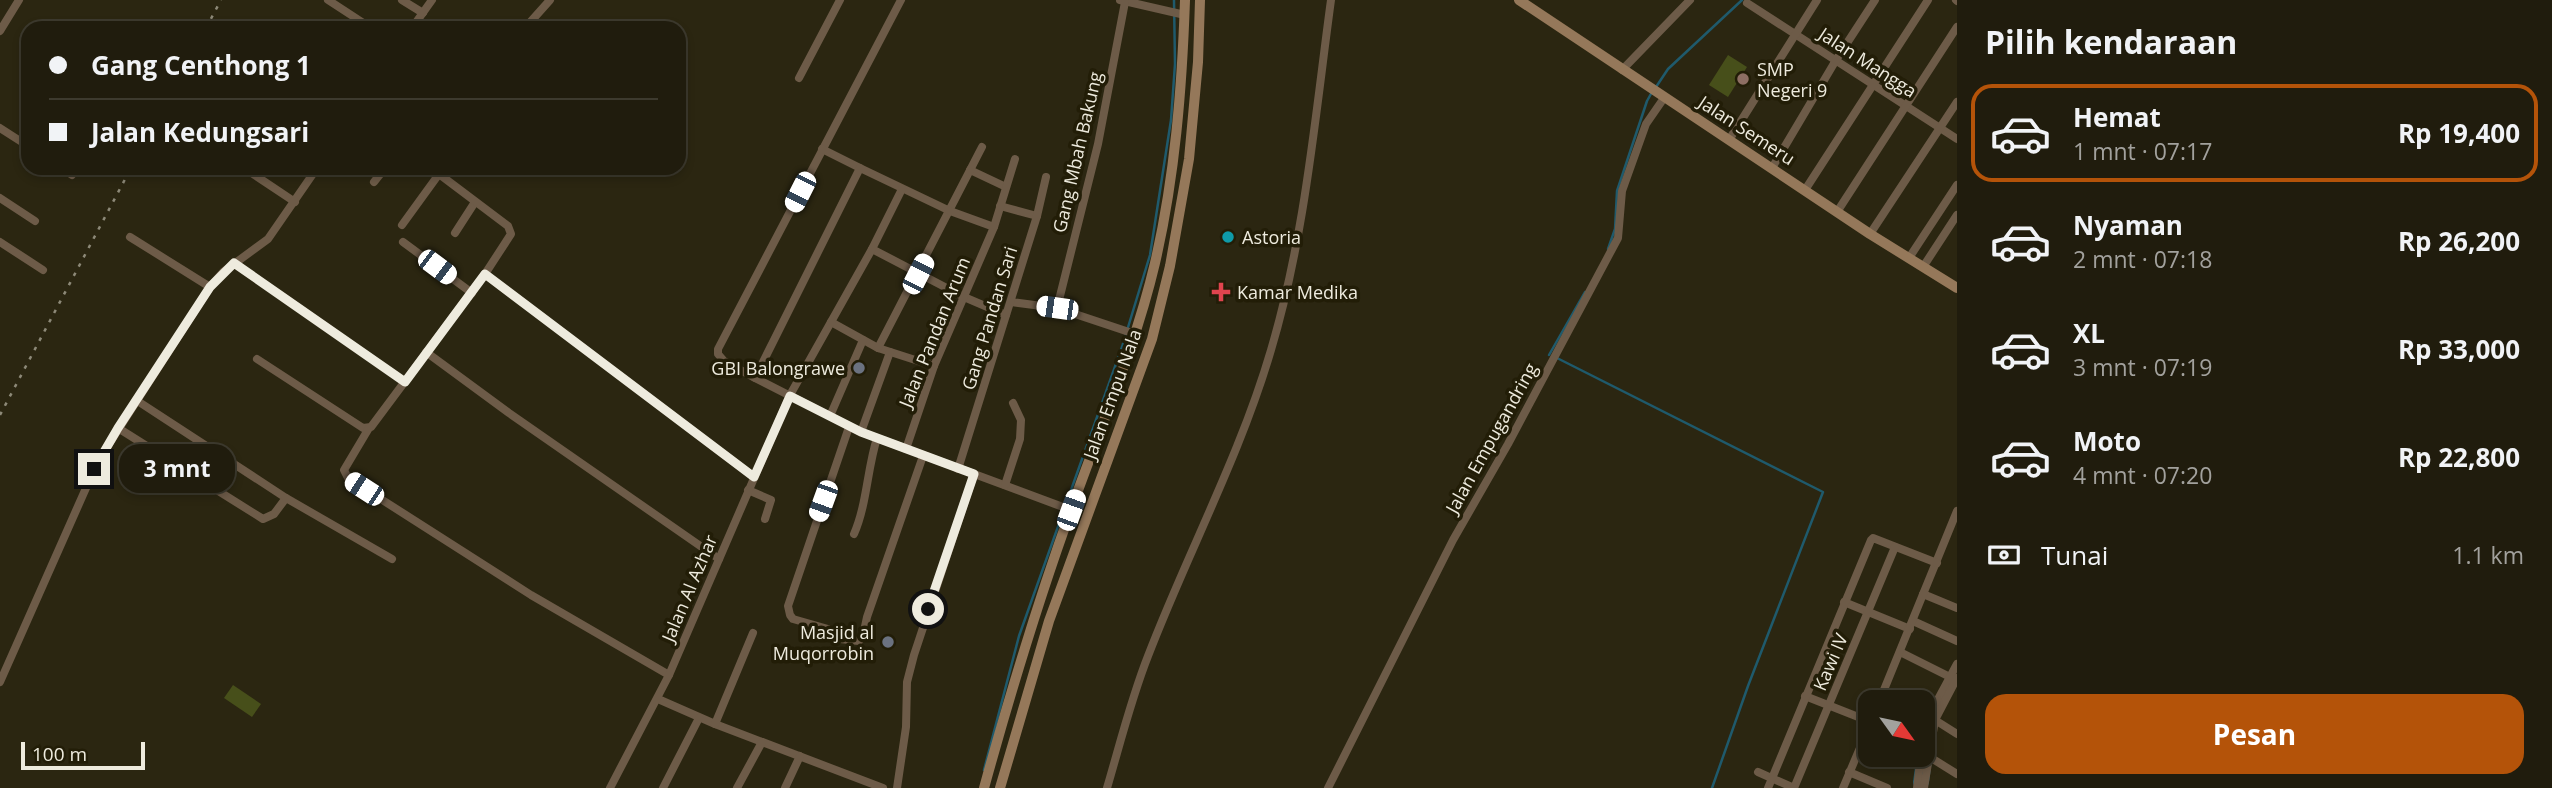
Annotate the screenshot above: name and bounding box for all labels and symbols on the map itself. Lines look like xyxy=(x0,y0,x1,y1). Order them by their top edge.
street label: Jalan Mangga xyxy=(1813,20,1921,103)
place label: SMP Negeri 9 xyxy=(1757,57,1827,102)
street label: Gang Mbah Bakung xyxy=(1047,69,1107,235)
marker: SMP Negeri 9 xyxy=(1735,71,1751,87)
street label: Jalan Semeru xyxy=(1693,89,1800,170)
car xyxy=(782,169,819,215)
place label: Astoria xyxy=(1242,225,1301,249)
marker: Astoria xyxy=(1220,229,1236,245)
street label: Gang Pandan Sari xyxy=(956,243,1022,393)
car xyxy=(414,246,461,288)
car xyxy=(900,251,937,297)
street label: Jalan Pandan Arum xyxy=(892,253,975,413)
place label: Kamar Medika xyxy=(1237,280,1358,304)
marker: Kamar Medika xyxy=(1211,282,1231,302)
car xyxy=(1035,295,1080,321)
street label: Jalan Empu Nala xyxy=(1077,326,1147,464)
place label: GBI Balongrawe xyxy=(711,356,845,380)
street label: Jalan Empugandring xyxy=(1439,358,1542,519)
marker: GBI Balongrawe xyxy=(851,360,867,376)
callout: 3 mnt xyxy=(119,444,234,494)
route end xyxy=(78,453,110,485)
car xyxy=(341,469,388,509)
car xyxy=(806,478,841,524)
car xyxy=(1054,487,1089,533)
street label: Jalan Al Azhar xyxy=(655,530,723,647)
route start xyxy=(912,593,944,625)
place label: Masjid al Muqorrobin xyxy=(773,620,874,665)
street label: Kawi IV xyxy=(1807,629,1853,694)
marker: Masjid al Muqorrobin xyxy=(880,634,896,650)
north arrow xyxy=(1858,690,1936,766)
scale bar xyxy=(21,739,145,771)

